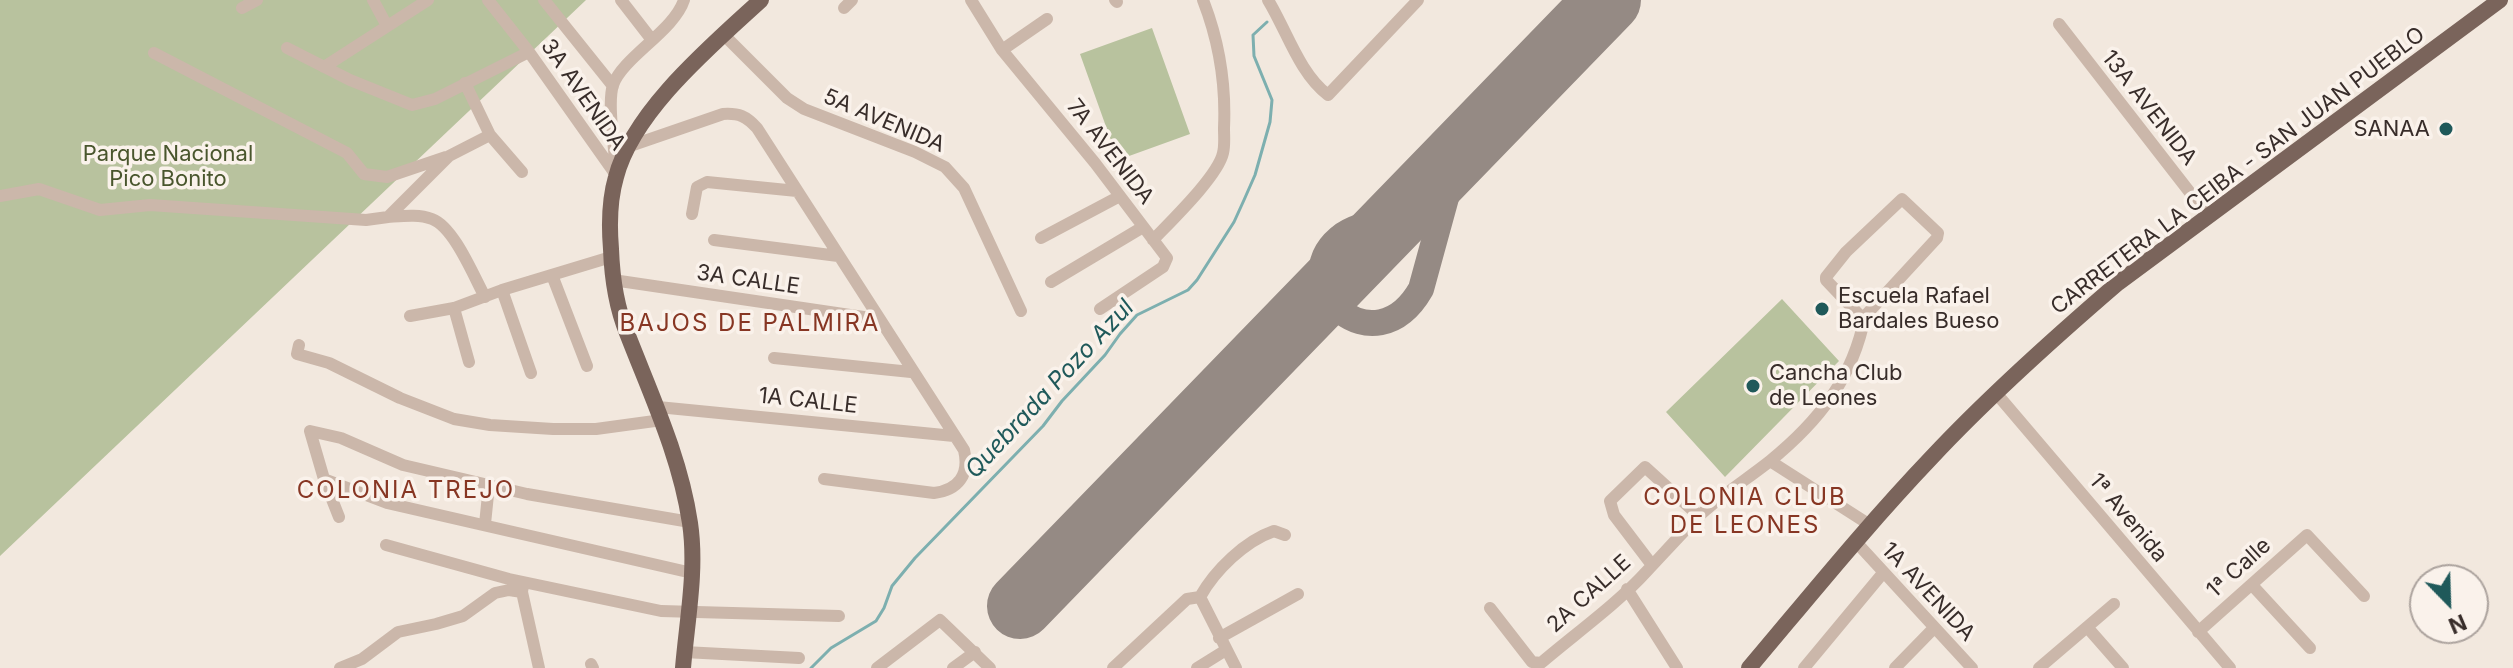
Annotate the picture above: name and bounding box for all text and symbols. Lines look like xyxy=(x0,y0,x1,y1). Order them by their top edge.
street label: CARRETERA LA CEIBA - SAN JUAN PUEBLO xyxy=(2046,22,2430,320)
street label: 3A AVENIDA xyxy=(535,34,631,156)
street label: 13A AVENIDA xyxy=(2096,45,2202,171)
street label: 5A AVENIDA xyxy=(819,84,949,158)
street label: 7A AVENIDA xyxy=(1061,94,1159,210)
place label: SANAA xyxy=(2353,116,2430,142)
marker: SANAA xyxy=(2437,120,2455,138)
park label: Parque Nacional Pico Bonito xyxy=(83,141,253,192)
street label: 3A CALLE xyxy=(695,260,801,300)
place label: Escuela Rafael Bardales Bueso xyxy=(1838,283,1999,334)
water label: Quebrada Pozo Azul xyxy=(960,294,1140,484)
marker: Escuela Rafael Bardales Bueso xyxy=(1813,300,1831,318)
district label: BAJOS DE PALMIRA xyxy=(620,310,880,338)
place label: Cancha Club de Leones xyxy=(1769,360,1902,412)
marker: Cancha Club de Leones xyxy=(1744,377,1762,395)
street label: 1A CALLE xyxy=(757,383,859,419)
street label: 1ª Avenida xyxy=(2083,468,2173,568)
district label: COLONIA TREJO xyxy=(297,477,515,505)
district label: COLONIA CLUB DE LEONES xyxy=(1643,484,1847,540)
street label: 1ª Calle xyxy=(2202,532,2276,604)
street label: 1A AVENIDA xyxy=(1876,537,1980,647)
street label: 2A CALLE xyxy=(1542,549,1636,639)
north arrow xyxy=(2409,564,2489,644)
text: N xyxy=(2445,609,2470,639)

